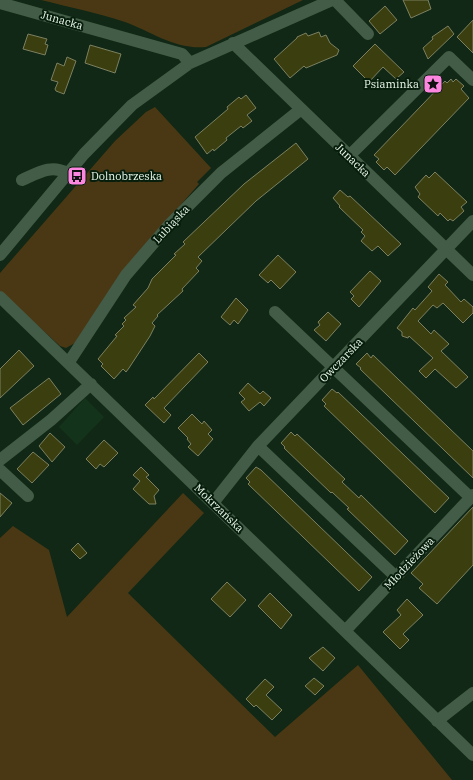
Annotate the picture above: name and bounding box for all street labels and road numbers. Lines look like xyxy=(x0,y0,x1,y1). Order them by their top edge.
street label: Junacka xyxy=(39,7,85,33)
street label: Junacka xyxy=(333,140,373,180)
street label: Lubiąska xyxy=(150,202,192,246)
street label: Owczarska xyxy=(316,335,366,385)
street label: Mokrzańska xyxy=(191,481,247,535)
street label: Młodzieżowa xyxy=(381,534,437,592)

